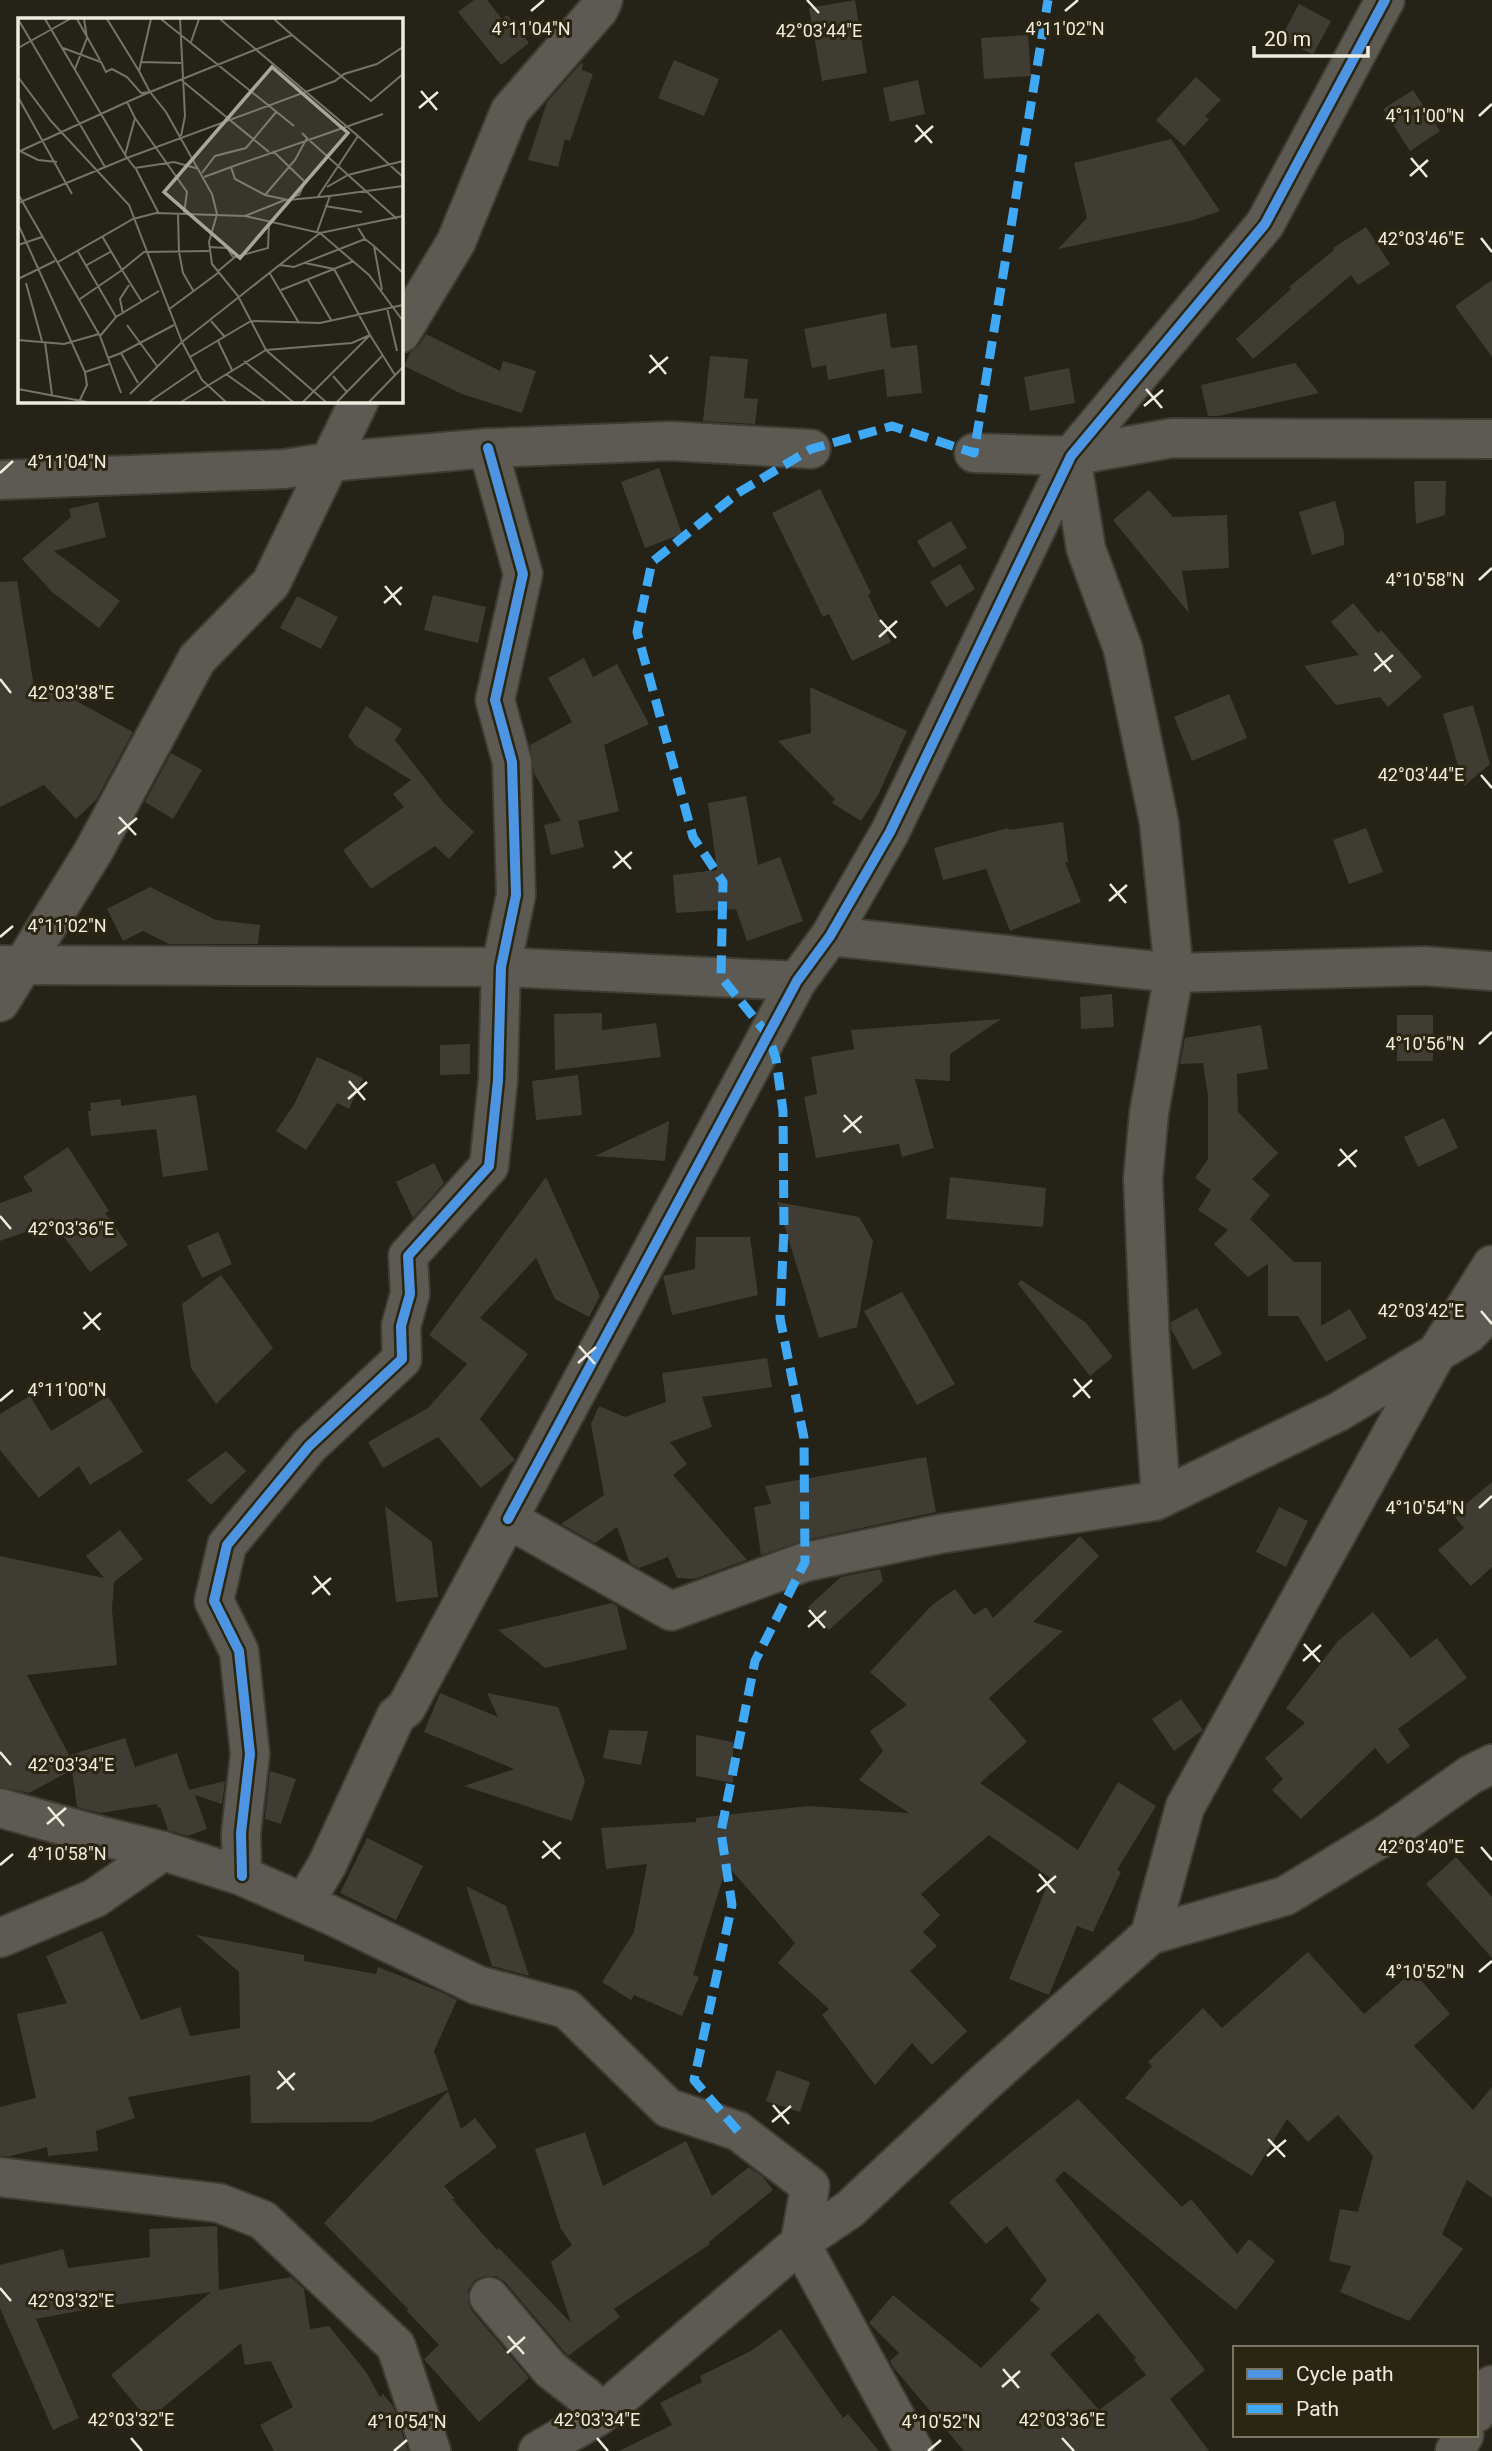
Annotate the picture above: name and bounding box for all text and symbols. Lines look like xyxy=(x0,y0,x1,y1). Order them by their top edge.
scale bar xyxy=(1254,14,1368,58)
inset map xyxy=(18,18,402,402)
text: 4°11'04"N xyxy=(491,18,571,39)
text: 4°11'02"N xyxy=(1025,18,1105,39)
text: 42°03'44"E xyxy=(776,20,862,41)
text: 20 m xyxy=(1264,27,1311,51)
text: 4°11'00"N xyxy=(1385,105,1465,126)
text: 42°03'46"E xyxy=(1378,228,1464,249)
text: 4°11'04"N xyxy=(27,451,107,472)
text: 4°10'58"N xyxy=(1385,569,1465,590)
text: 42°03'38"E xyxy=(28,682,114,703)
text: 42°03'44"E xyxy=(1378,764,1464,785)
text: 4°11'02"N xyxy=(27,915,107,936)
text: 4°10'56"N xyxy=(1385,1033,1465,1054)
text: 42°03'36"E xyxy=(28,1218,114,1239)
text: 42°03'42"E xyxy=(1378,1300,1464,1321)
text: 4°11'00"N xyxy=(27,1379,107,1400)
text: 4°10'54"N xyxy=(1385,1497,1465,1518)
text: 42°03'34"E xyxy=(28,1754,114,1775)
text: 42°03'40"E xyxy=(1378,1836,1464,1857)
text: 4°10'58"N xyxy=(27,1843,107,1864)
text: 4°10'52"N xyxy=(1385,1961,1465,1982)
text: 42°03'32"E xyxy=(28,2290,114,2311)
legend xyxy=(1233,2346,1478,2437)
text: Cycle path xyxy=(1296,2362,1394,2386)
text: Path xyxy=(1296,2397,1339,2421)
text: 42°03'32"E xyxy=(88,2409,174,2430)
text: 42°03'34"E xyxy=(554,2409,640,2430)
text: 42°03'36"E xyxy=(1019,2409,1105,2430)
text: 4°10'54"N xyxy=(367,2411,447,2432)
text: 4°10'52"N xyxy=(901,2411,981,2432)

